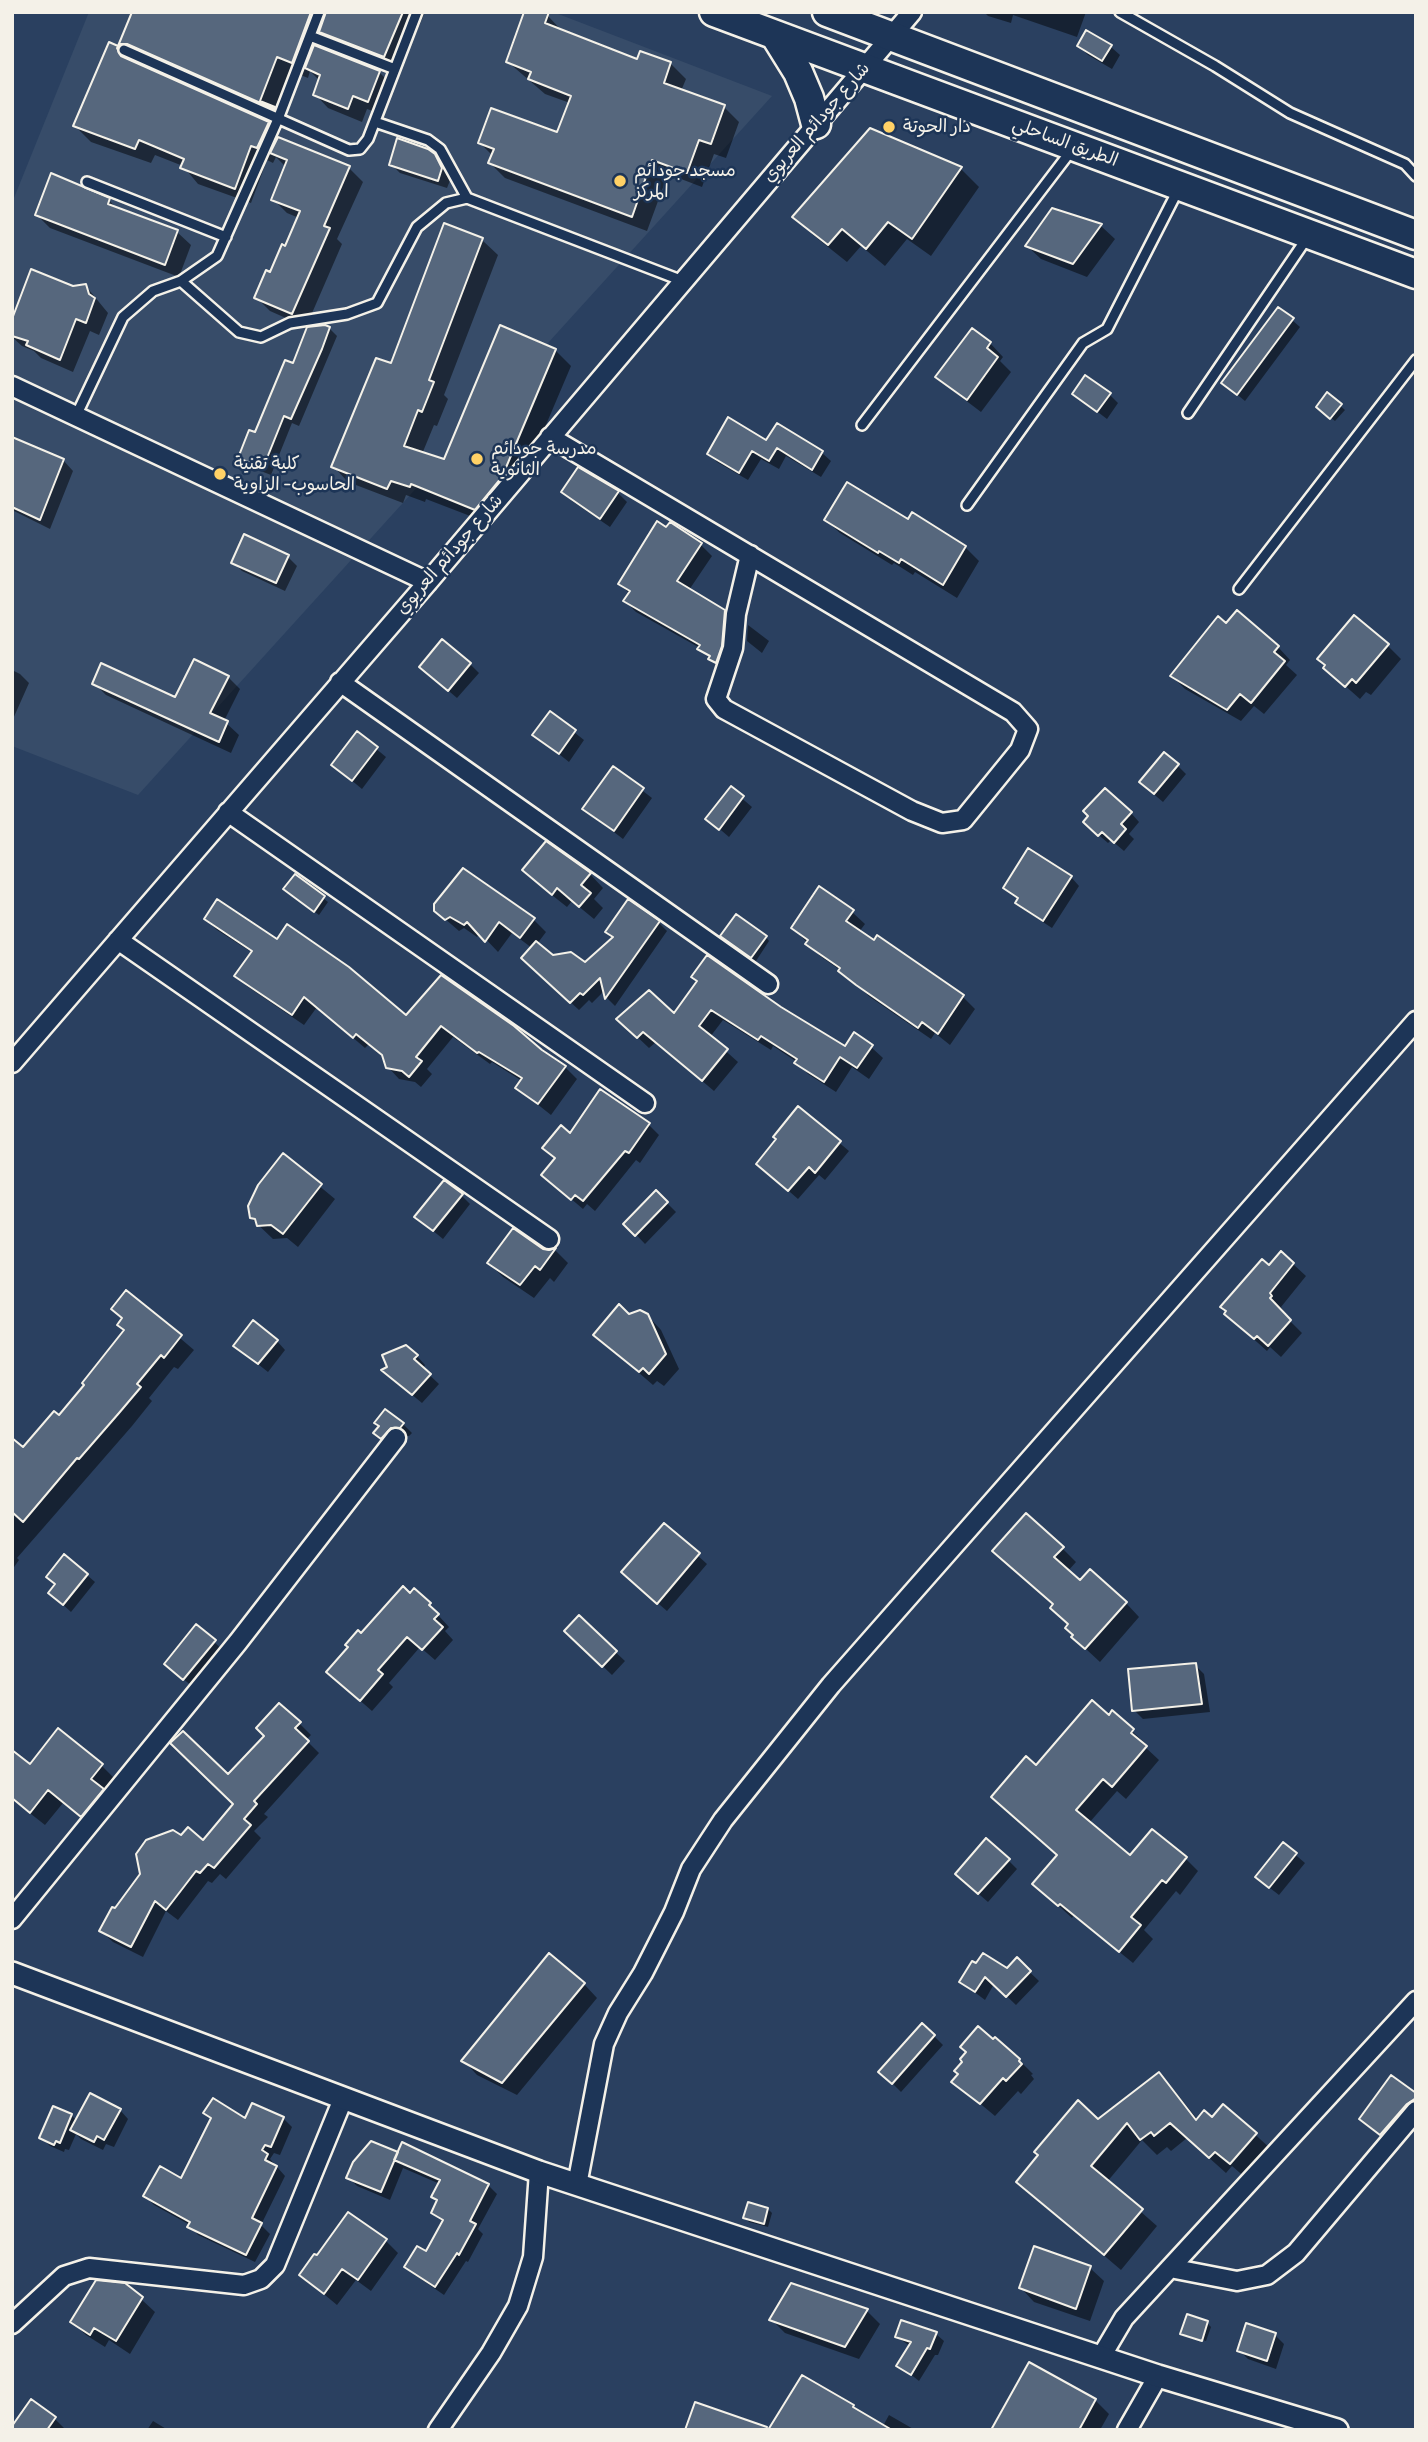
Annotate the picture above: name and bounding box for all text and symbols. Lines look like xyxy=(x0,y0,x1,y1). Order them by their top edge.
street label: شارع جودائم العريوي xyxy=(759,59,875,187)
street label: الطريق الساحلي xyxy=(1009,114,1121,172)
place label: دار الحوتة xyxy=(903,116,971,138)
marker: دار الحوتة xyxy=(881,119,897,135)
place label: مسجد جودائم المركز xyxy=(634,160,736,202)
marker: مسجد جودائم المركز xyxy=(612,173,628,189)
place label: مدرسة جودائم الثانوية xyxy=(491,438,597,480)
marker: مدرسة جودائم الثانوية xyxy=(469,451,485,467)
place label: كلية تقنية الحاسوب- الزاوية xyxy=(234,453,355,496)
marker: كلية تقنية الحاسوب- الزاوية xyxy=(212,466,228,482)
street label: شارع جودائم العريوي xyxy=(392,491,508,619)

